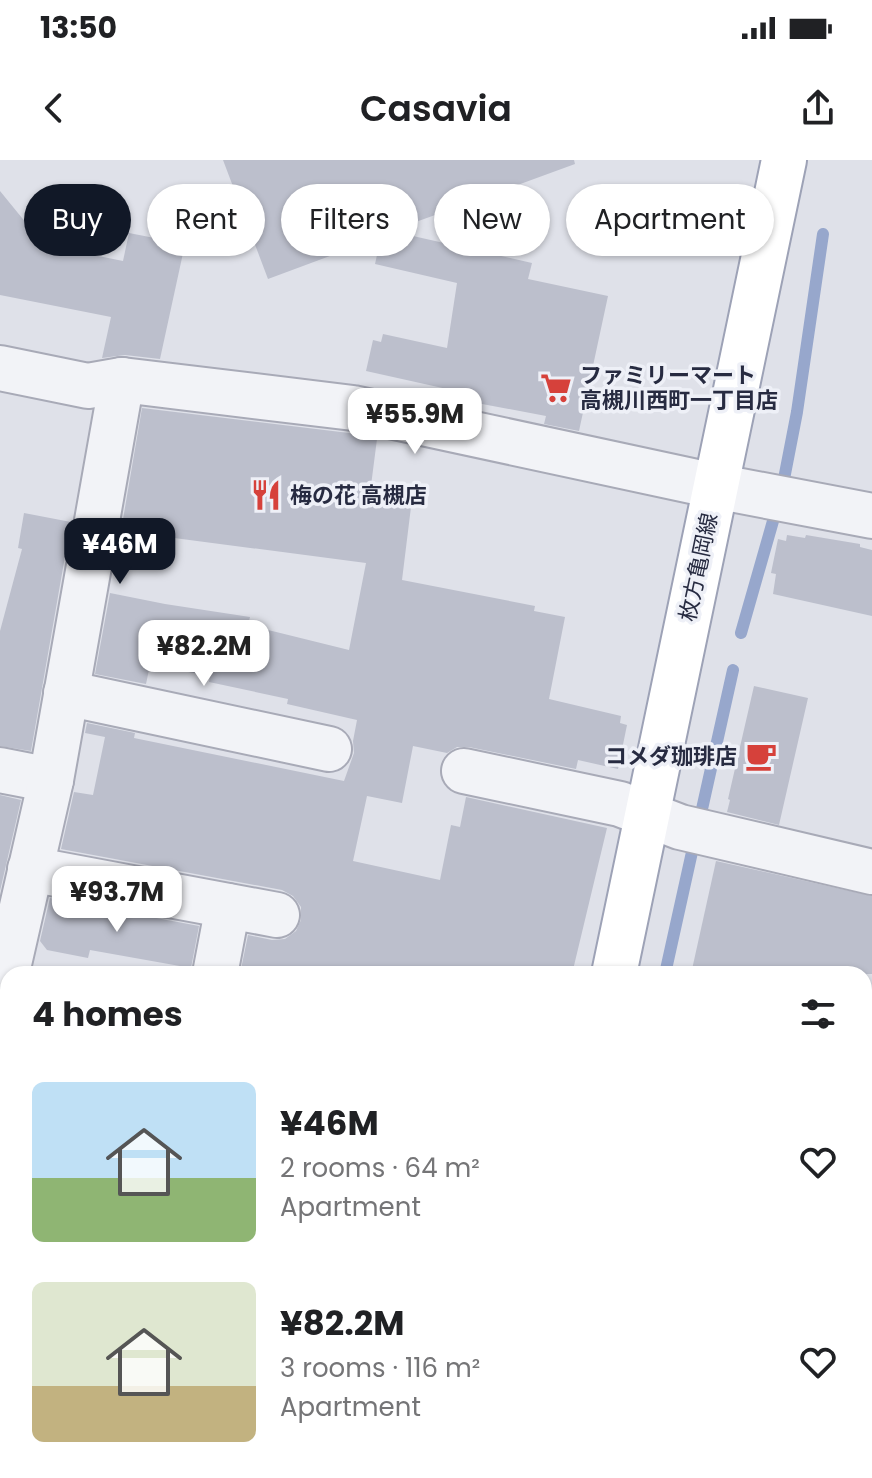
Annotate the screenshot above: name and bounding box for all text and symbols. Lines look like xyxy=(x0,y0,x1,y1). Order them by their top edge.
text: 13:50 xyxy=(40,6,117,49)
text: Casavia xyxy=(360,83,512,134)
icon: back xyxy=(32,86,76,130)
icon: share xyxy=(796,86,840,130)
chip: Buy xyxy=(24,184,131,256)
chip: Rent xyxy=(147,184,265,256)
chip: Filters xyxy=(281,184,418,256)
chip: New xyxy=(434,184,550,256)
chip: Apartment xyxy=(566,184,774,256)
place label: ファミリーマート 高槻川西町一丁目店 xyxy=(580,360,778,416)
supermarket icon: ファミリーマート 高槻川西町一丁目店 xyxy=(539,371,573,405)
pin: ¥55.9M xyxy=(350,388,480,456)
text: ¥55.9M xyxy=(366,396,464,432)
restaurant icon: 梅の花 高槻店 xyxy=(249,478,283,512)
place label: 梅の花 高槻店 xyxy=(290,480,427,511)
street label: 枚方亀岡線 xyxy=(672,510,725,624)
pin: ¥46M xyxy=(73,518,167,586)
text: ¥46M xyxy=(82,526,158,562)
pin: ¥82.2M xyxy=(139,620,269,688)
text: ¥82.2M xyxy=(156,628,252,664)
cafe icon: コメダ珈琲店 xyxy=(744,739,778,773)
place label: コメダ珈琲店 xyxy=(605,741,737,772)
pin: ¥93.7M xyxy=(52,866,182,934)
text: ¥93.7M xyxy=(70,874,164,910)
text: 4 homes xyxy=(32,990,183,1038)
icon: filters xyxy=(796,992,840,1036)
text: ¥46M xyxy=(280,1099,379,1147)
icon: home xyxy=(96,1114,192,1210)
icon: heart xyxy=(796,1140,840,1184)
text: 2 rooms · 64 m² xyxy=(280,1150,480,1186)
text: Apartment xyxy=(280,1189,421,1225)
text: ¥82.2M xyxy=(280,1299,404,1347)
icon: home xyxy=(96,1314,192,1410)
icon: heart xyxy=(796,1340,840,1384)
text: 3 rooms · 116 m² xyxy=(280,1350,480,1386)
text: Apartment xyxy=(280,1389,421,1425)

